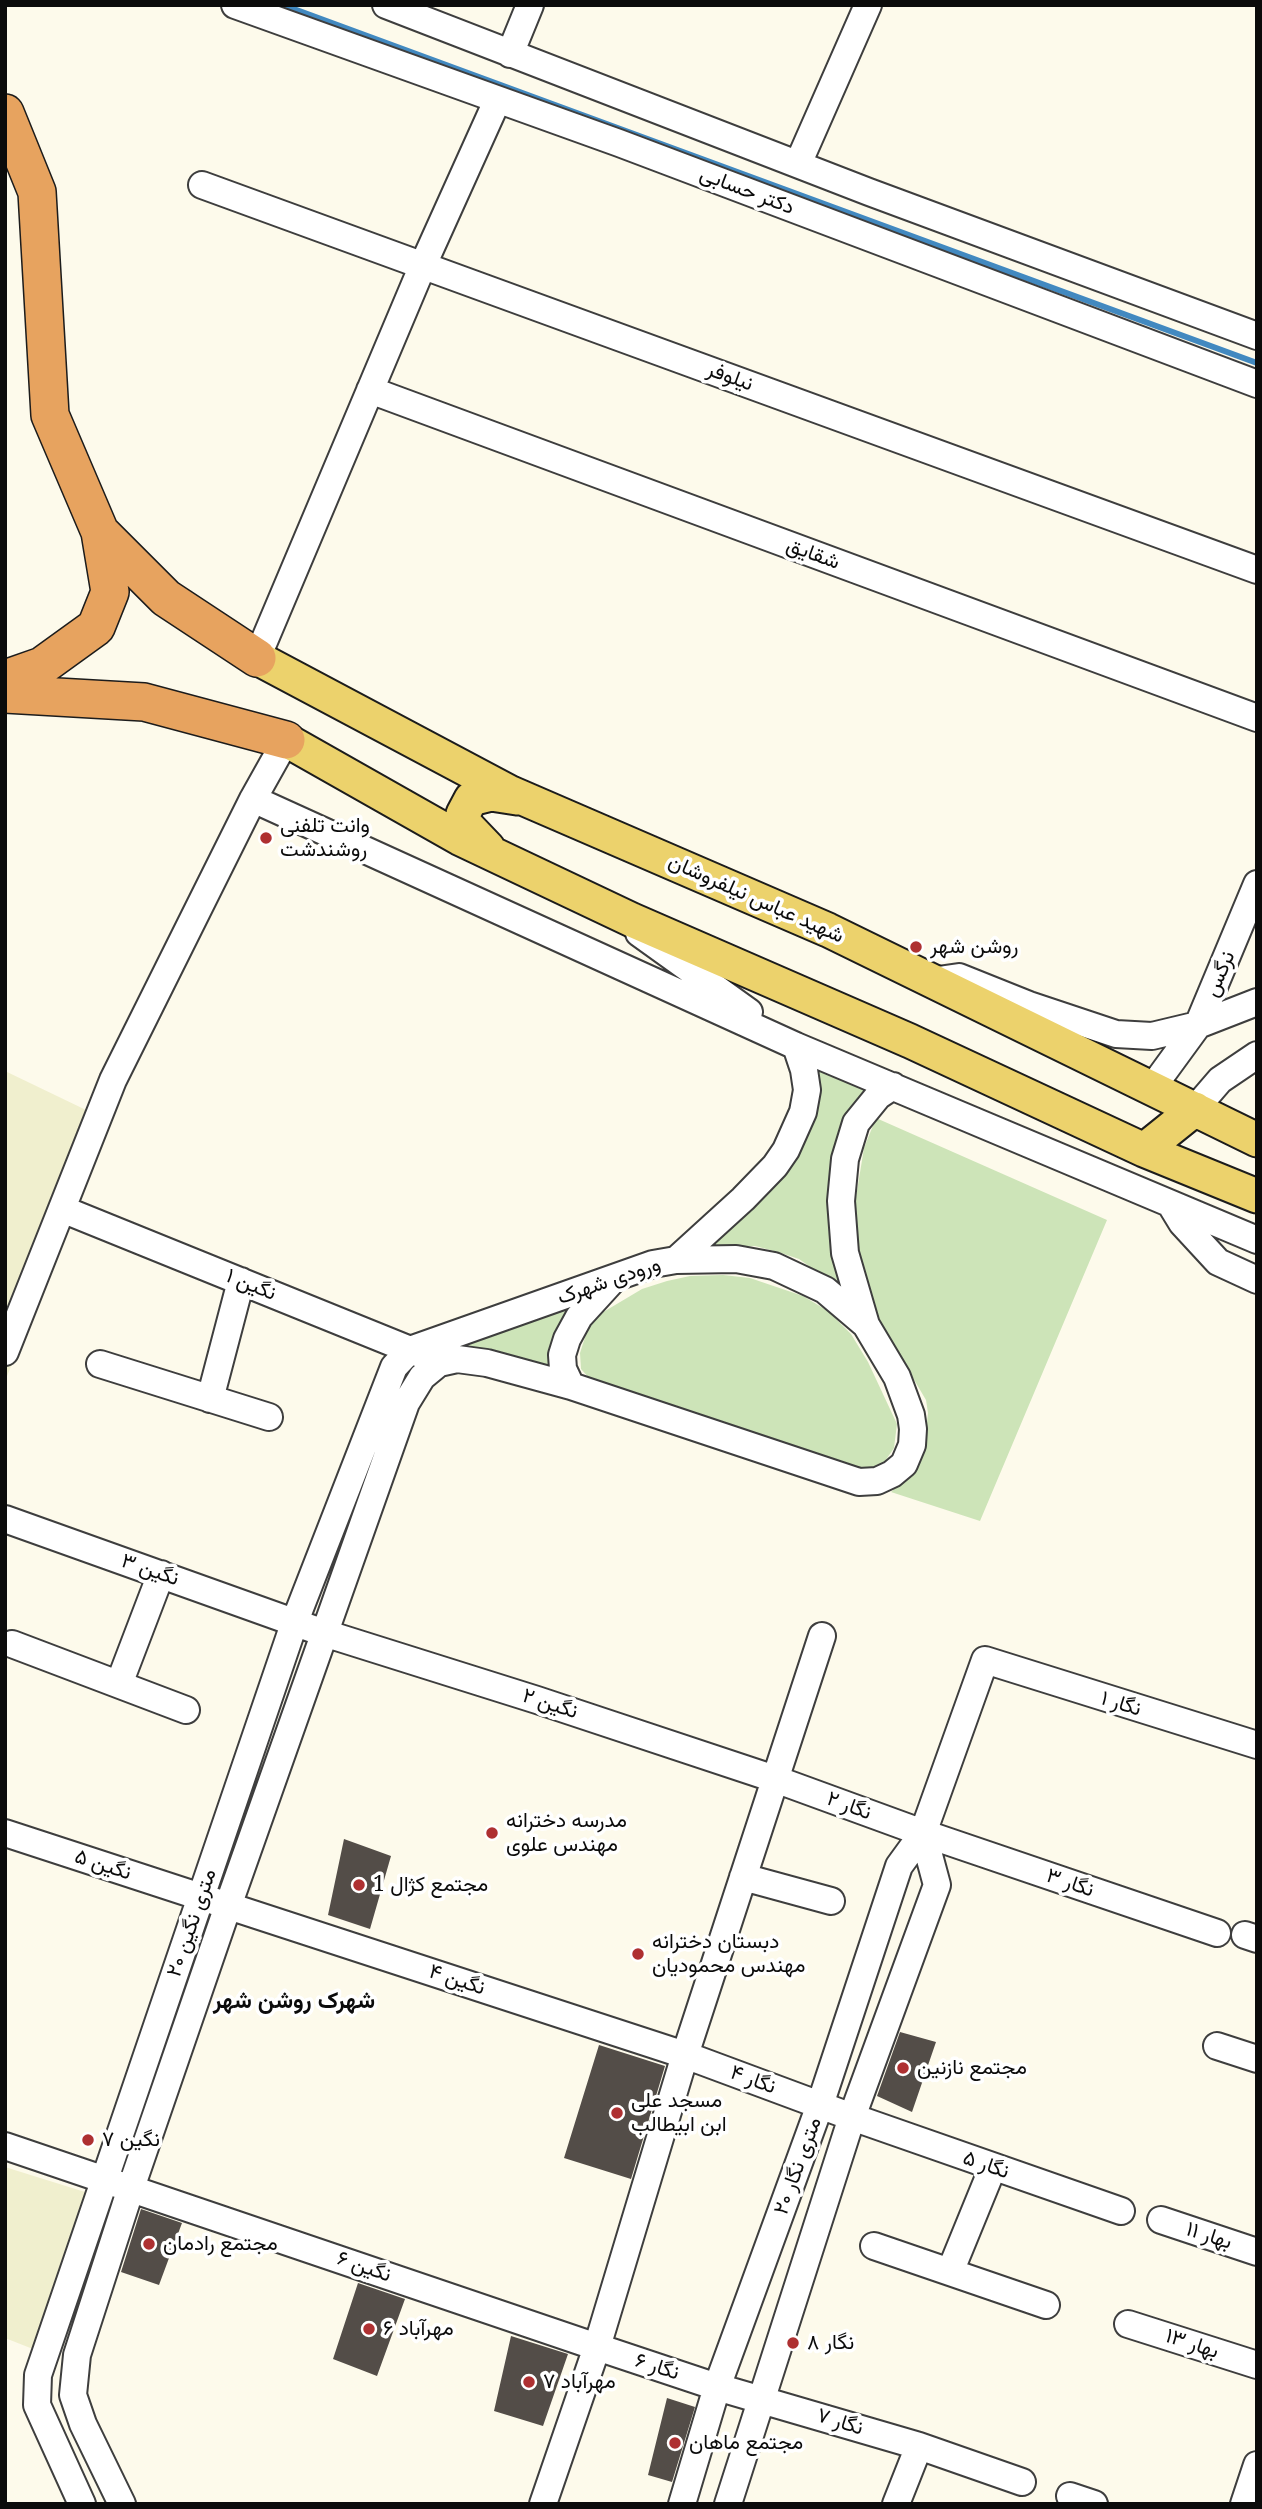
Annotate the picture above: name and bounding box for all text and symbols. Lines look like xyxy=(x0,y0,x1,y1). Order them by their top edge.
street label: دکتر حسابی xyxy=(696,161,798,221)
street label: نیلوفر xyxy=(703,357,757,397)
street label: شقایق xyxy=(783,533,843,575)
place label: وانت تلفنی روشندشت xyxy=(280,813,370,863)
marker: وانت تلفنی روشندشت xyxy=(258,830,274,846)
street label: شهید عباس نیلفروشان xyxy=(664,849,848,949)
place label: روشن شهر xyxy=(930,934,1019,960)
marker: روشن شهر xyxy=(908,939,924,955)
street label: نرگس xyxy=(1199,947,1241,1001)
street label: ورودی شهرک xyxy=(554,1252,664,1310)
street label: نگین ۱ xyxy=(222,1264,280,1306)
street label: نگین ۳ xyxy=(118,1548,182,1592)
street label: نگین ۲ xyxy=(519,1683,581,1725)
street label: نگار ۱ xyxy=(1098,1686,1144,1722)
street label: نگار ۲ xyxy=(823,1786,875,1826)
place label: مدرسه دخترانه مهندس علوی xyxy=(506,1808,627,1858)
marker: مدرسه دخترانه مهندس علوی xyxy=(484,1825,500,1841)
street label: نگین ۵ xyxy=(72,1844,134,1886)
street label: نگار ۳ xyxy=(1043,1863,1097,1903)
street label: ۲۰ متری نگین xyxy=(162,1866,222,1980)
place label: مجتمع کژال 1 xyxy=(373,1872,488,1898)
marker: مجتمع کژال 1 xyxy=(351,1877,367,1893)
place label: دبستان دخترانه مهندس محمودیان xyxy=(652,1929,805,1979)
marker: دبستان دخترانه مهندس محمودیان xyxy=(630,1946,646,1962)
street label: نگین ۴ xyxy=(426,1959,488,2001)
district label: شهرک روشن شهر xyxy=(213,1987,375,2015)
place label: مجتمع نازنین xyxy=(917,2055,1027,2081)
street label: نگار ۴ xyxy=(727,2060,779,2100)
marker: مجتمع نازنین xyxy=(895,2060,911,2076)
place label: مسجد علی ابن ابیطالب xyxy=(631,2088,727,2138)
marker: مسجد علی ابن ابیطالب xyxy=(609,2105,625,2121)
street label: ۲۰ متری نگار xyxy=(769,2114,827,2218)
place label: نگین ۷ xyxy=(102,2127,160,2153)
marker: نگین ۷ xyxy=(80,2132,96,2148)
street label: نگار ۵ xyxy=(960,2145,1012,2185)
street label: بهار ۱۱ xyxy=(1183,2217,1235,2255)
place label: مجتمع رادمان xyxy=(163,2231,278,2257)
marker: مجتمع رادمان xyxy=(141,2236,157,2252)
street label: نگین ۶ xyxy=(333,2246,395,2288)
place label: مهرآباد ۶ xyxy=(383,2316,454,2342)
marker: مهرآباد ۶ xyxy=(361,2321,377,2337)
street label: بهار ۱۳ xyxy=(1162,2324,1222,2364)
place label: نگار ۸ xyxy=(807,2330,854,2356)
marker: نگار ۸ xyxy=(785,2335,801,2351)
street label: نگار ۶ xyxy=(632,2348,682,2386)
place label: مهرآباد ۷ xyxy=(543,2369,616,2395)
marker: مهرآباد ۷ xyxy=(521,2374,537,2390)
street label: نگار ۷ xyxy=(814,2403,866,2441)
place label: مجتمع ماهان xyxy=(689,2430,803,2456)
marker: مجتمع ماهان xyxy=(667,2435,683,2451)

